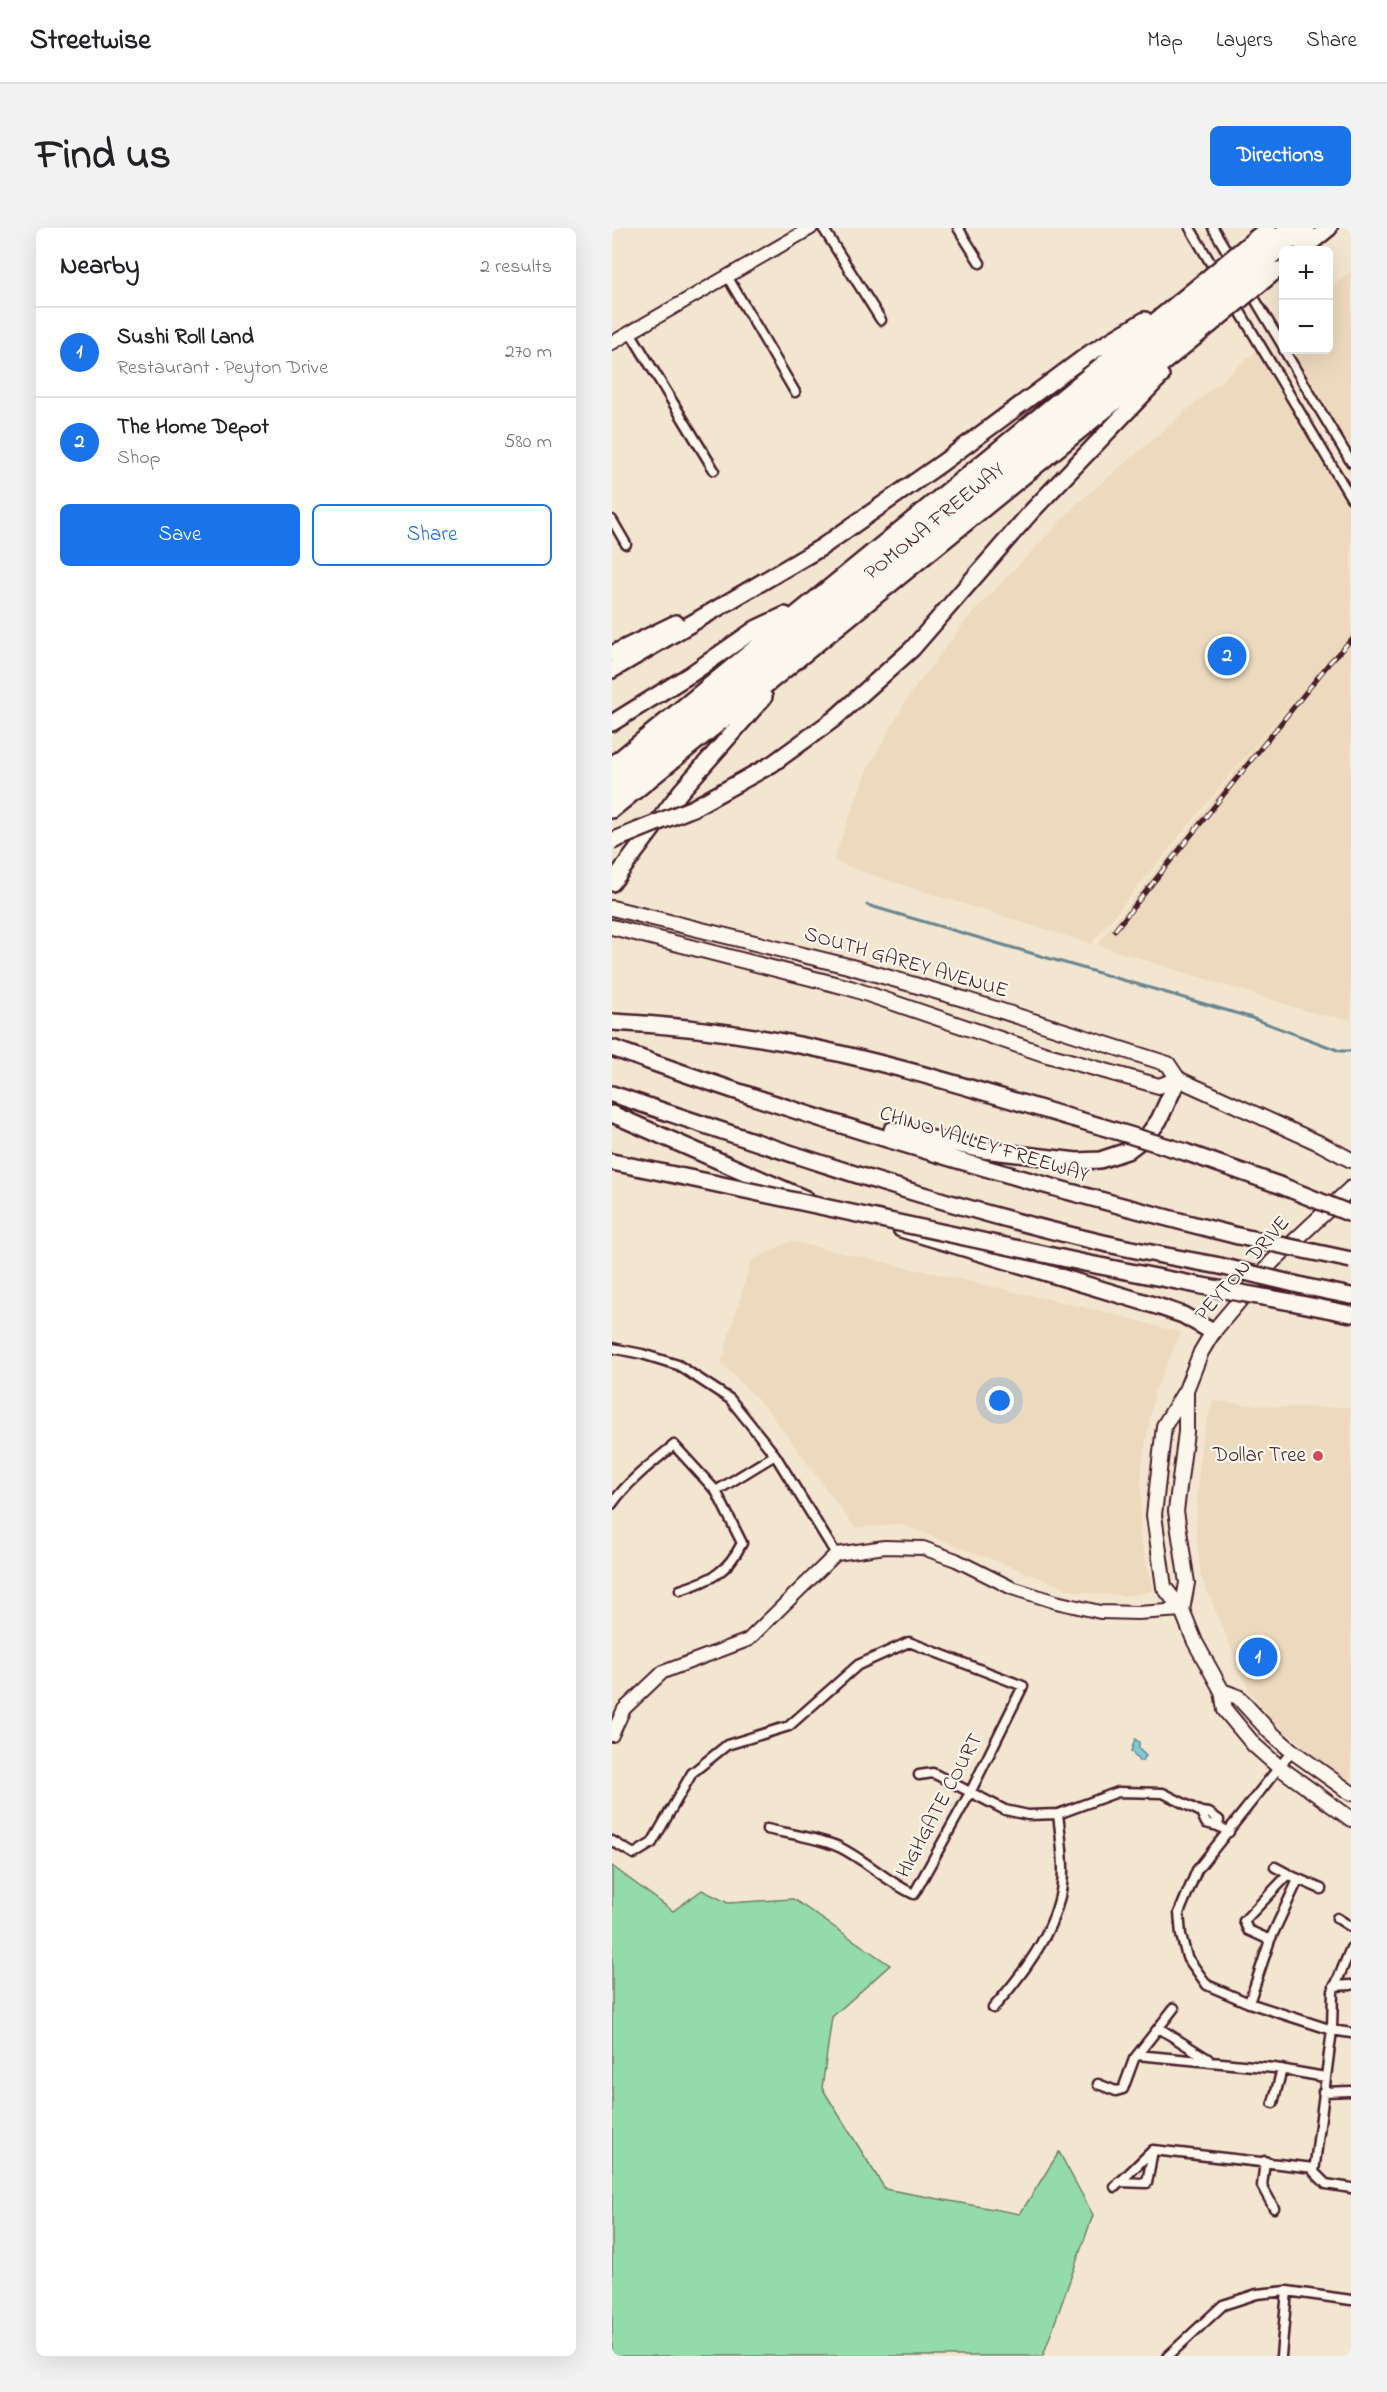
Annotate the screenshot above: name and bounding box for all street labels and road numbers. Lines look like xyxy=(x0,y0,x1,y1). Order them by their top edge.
street label: POMONA FREEWAY xyxy=(858,456,1012,588)
street label: SOUTH GAREY AVENUE xyxy=(800,919,1012,1007)
street label: CHINO VALLEY FREEWAY xyxy=(876,1099,1093,1191)
street label: PEYTON DRIVE xyxy=(1188,1209,1298,1329)
street label: HIGHGATE COURT xyxy=(889,1728,991,1884)

